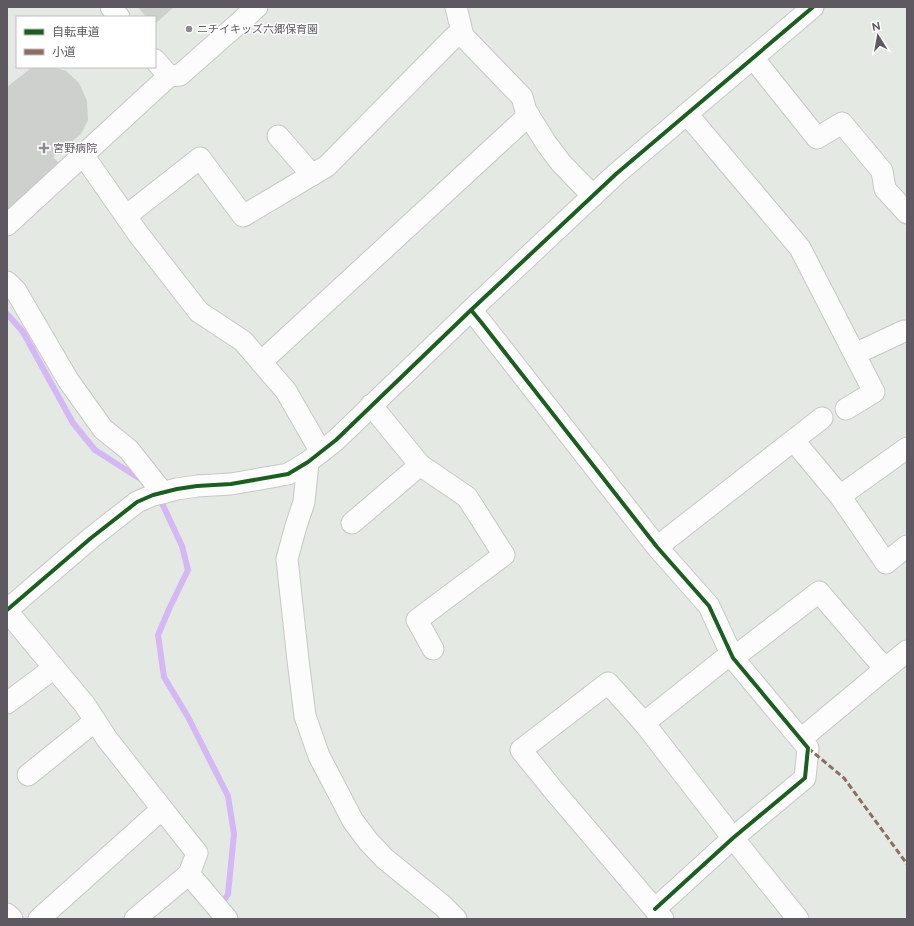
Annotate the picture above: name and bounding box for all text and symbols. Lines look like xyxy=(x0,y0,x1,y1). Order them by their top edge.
legend xyxy=(16,16,156,68)
north arrow xyxy=(858,16,898,56)
text: N xyxy=(871,19,882,34)
place label: ニチイキッズ六郷保育園 xyxy=(197,23,318,36)
marker: ニチイキッズ六郷保育園 xyxy=(184,24,194,34)
text: 自転車道 xyxy=(52,25,100,39)
text: 小道 xyxy=(52,45,76,59)
marker: 宮野病院 xyxy=(38,142,50,154)
place label: 宮野病院 xyxy=(53,142,97,155)

